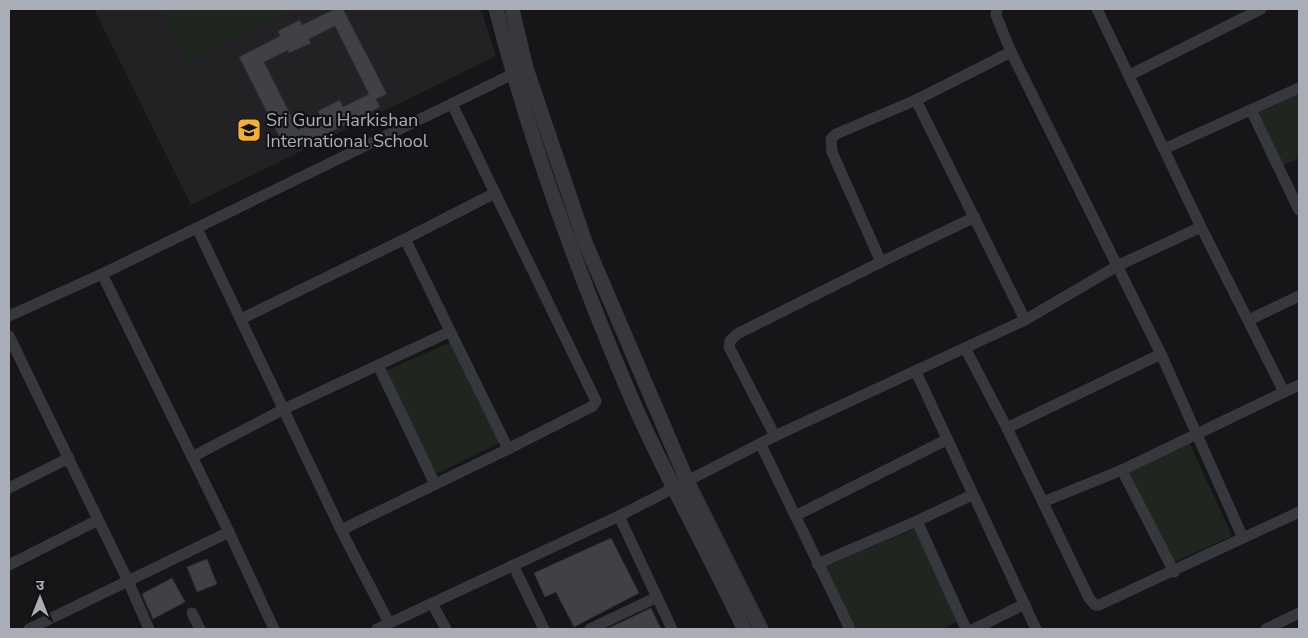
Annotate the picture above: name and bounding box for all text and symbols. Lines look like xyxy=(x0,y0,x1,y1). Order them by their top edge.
place label: Sri Guru Harkishan International School xyxy=(266,108,429,153)
school or university icon: Sri Guru Harkishan International School xyxy=(236,117,262,143)
north arrow xyxy=(15,573,65,623)
text: उ xyxy=(36,576,45,595)

